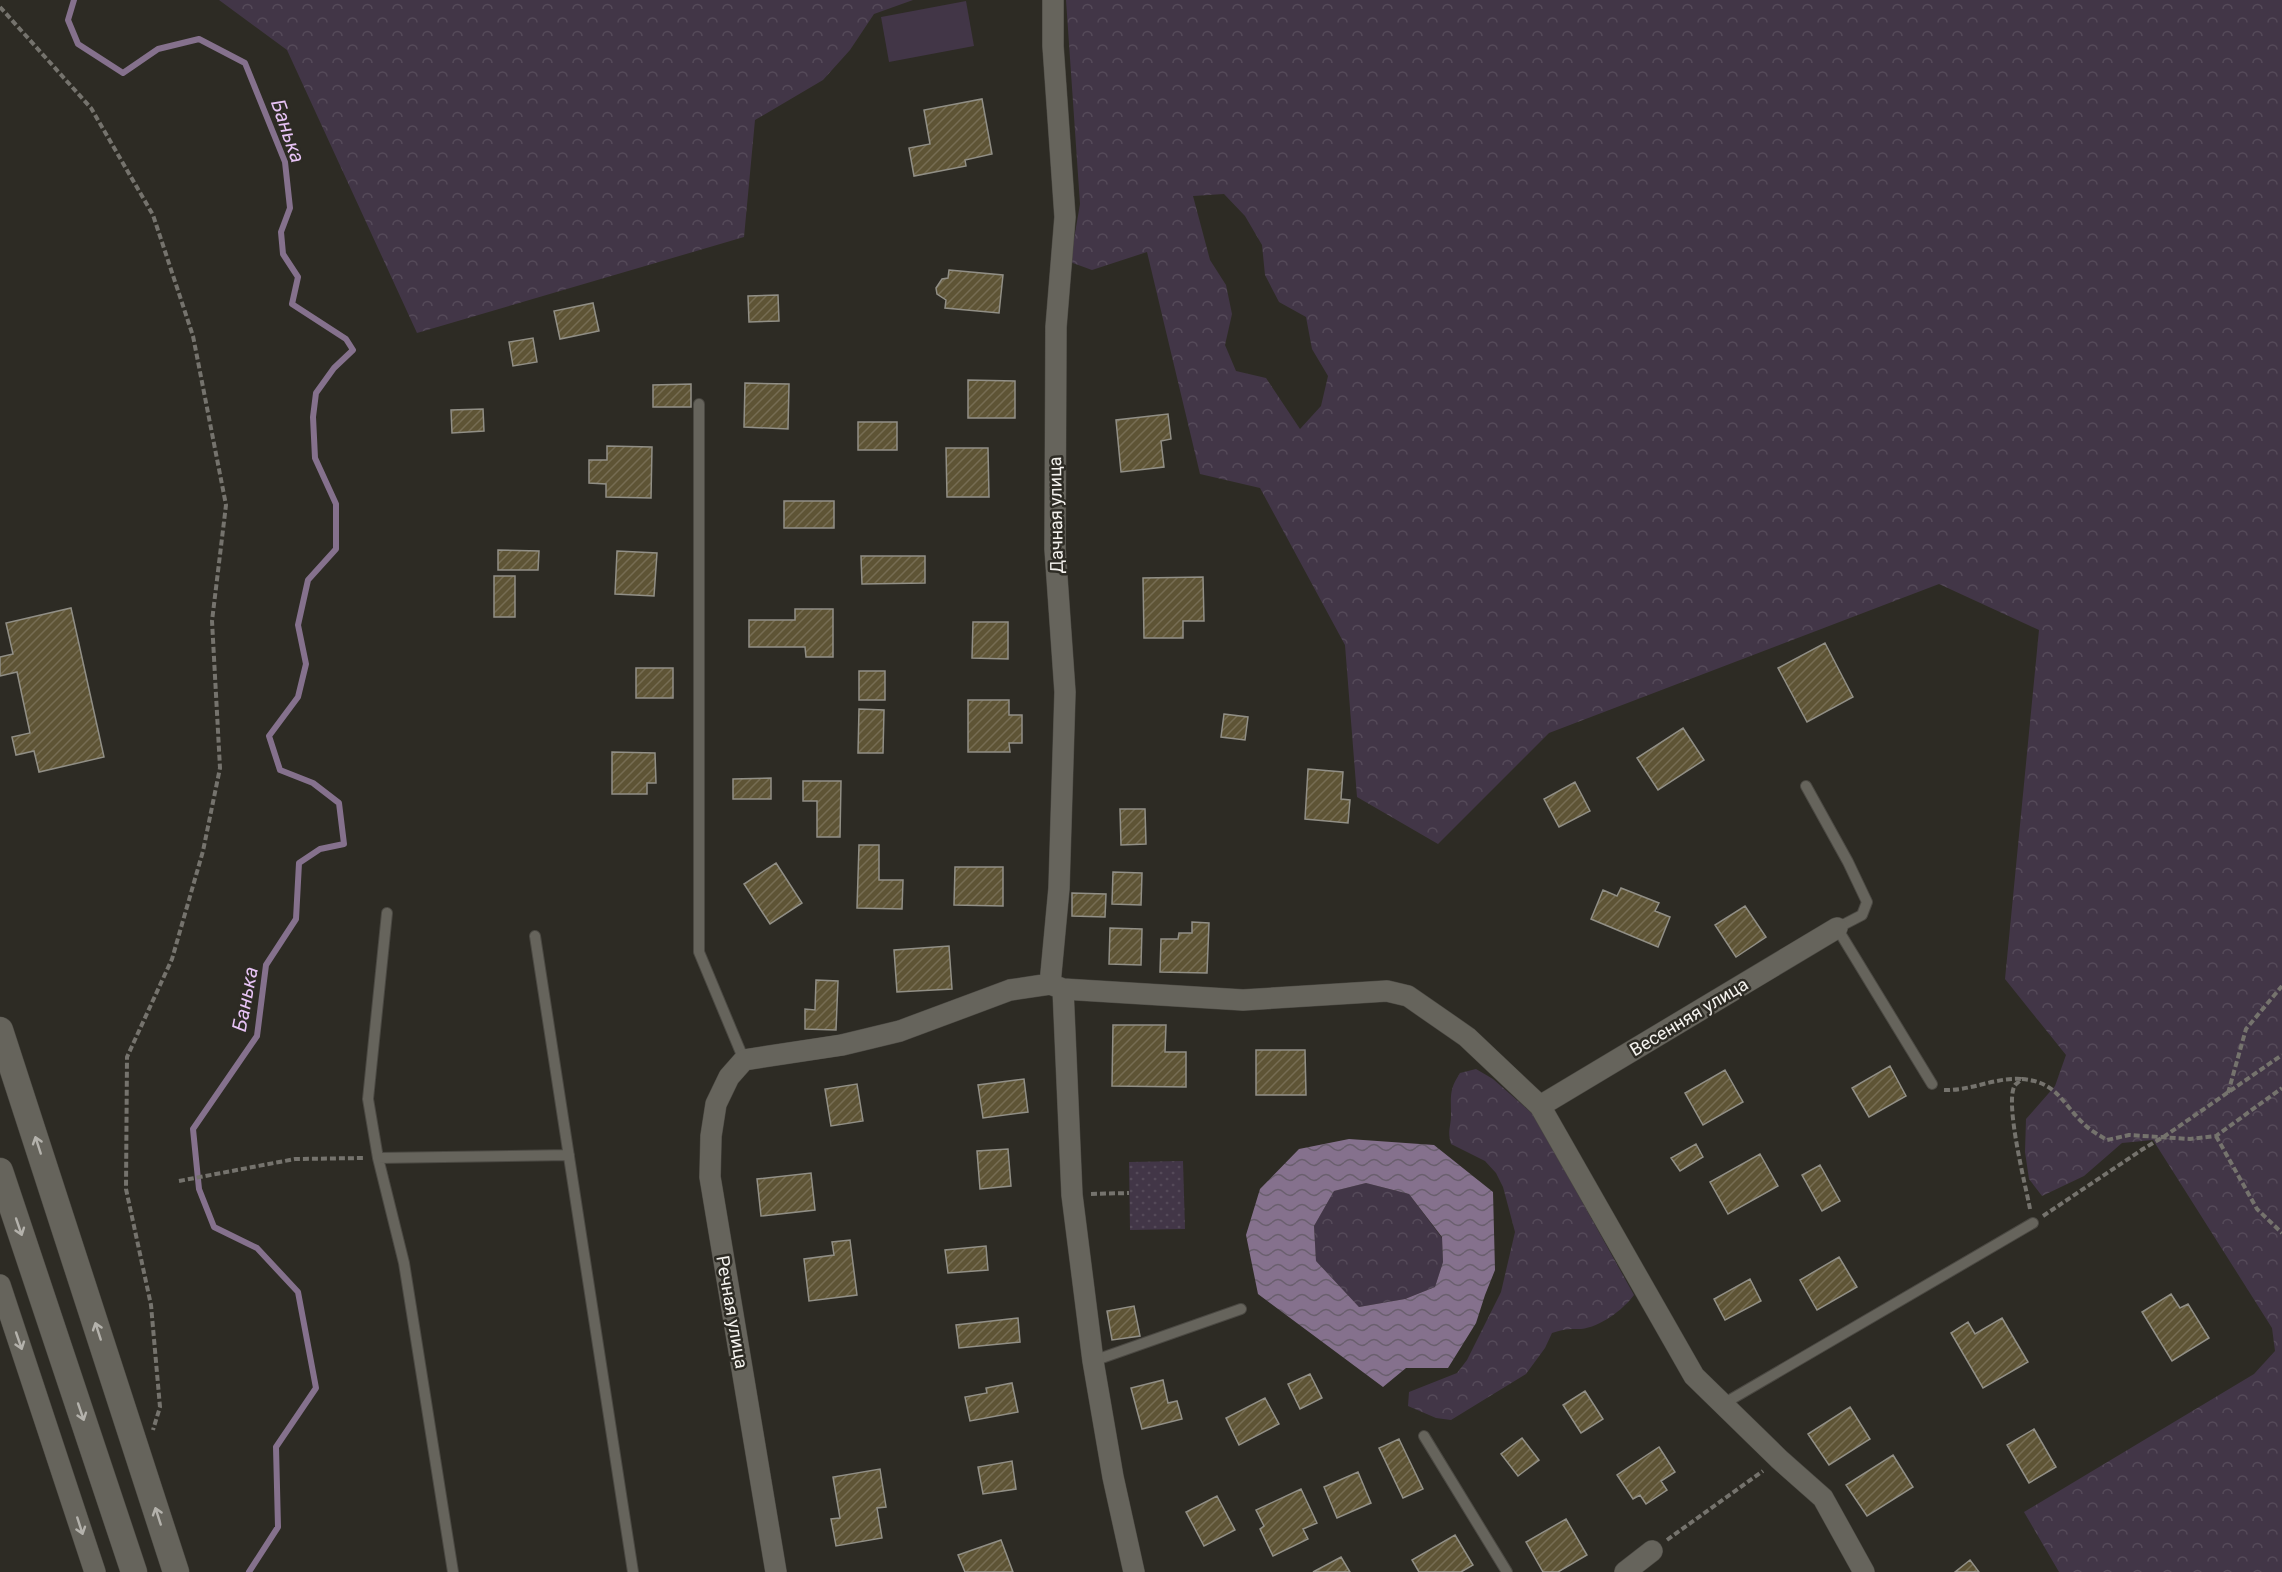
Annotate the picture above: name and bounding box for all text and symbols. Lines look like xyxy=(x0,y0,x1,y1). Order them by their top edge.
water label: Банька xyxy=(266,96,310,166)
street label: Дачная улица xyxy=(1044,456,1067,574)
water label: Банька xyxy=(227,964,263,1034)
street label: Весенняя улица xyxy=(1626,973,1752,1060)
one-way arrow xyxy=(31,1136,42,1155)
one-way arrow xyxy=(14,1217,25,1236)
street label: Речная улица xyxy=(712,1254,753,1370)
one-way arrow xyxy=(92,1322,103,1341)
one-way arrow xyxy=(14,1331,25,1350)
one-way arrow xyxy=(76,1402,87,1421)
one-way arrow xyxy=(151,1507,162,1526)
one-way arrow xyxy=(75,1516,86,1535)

